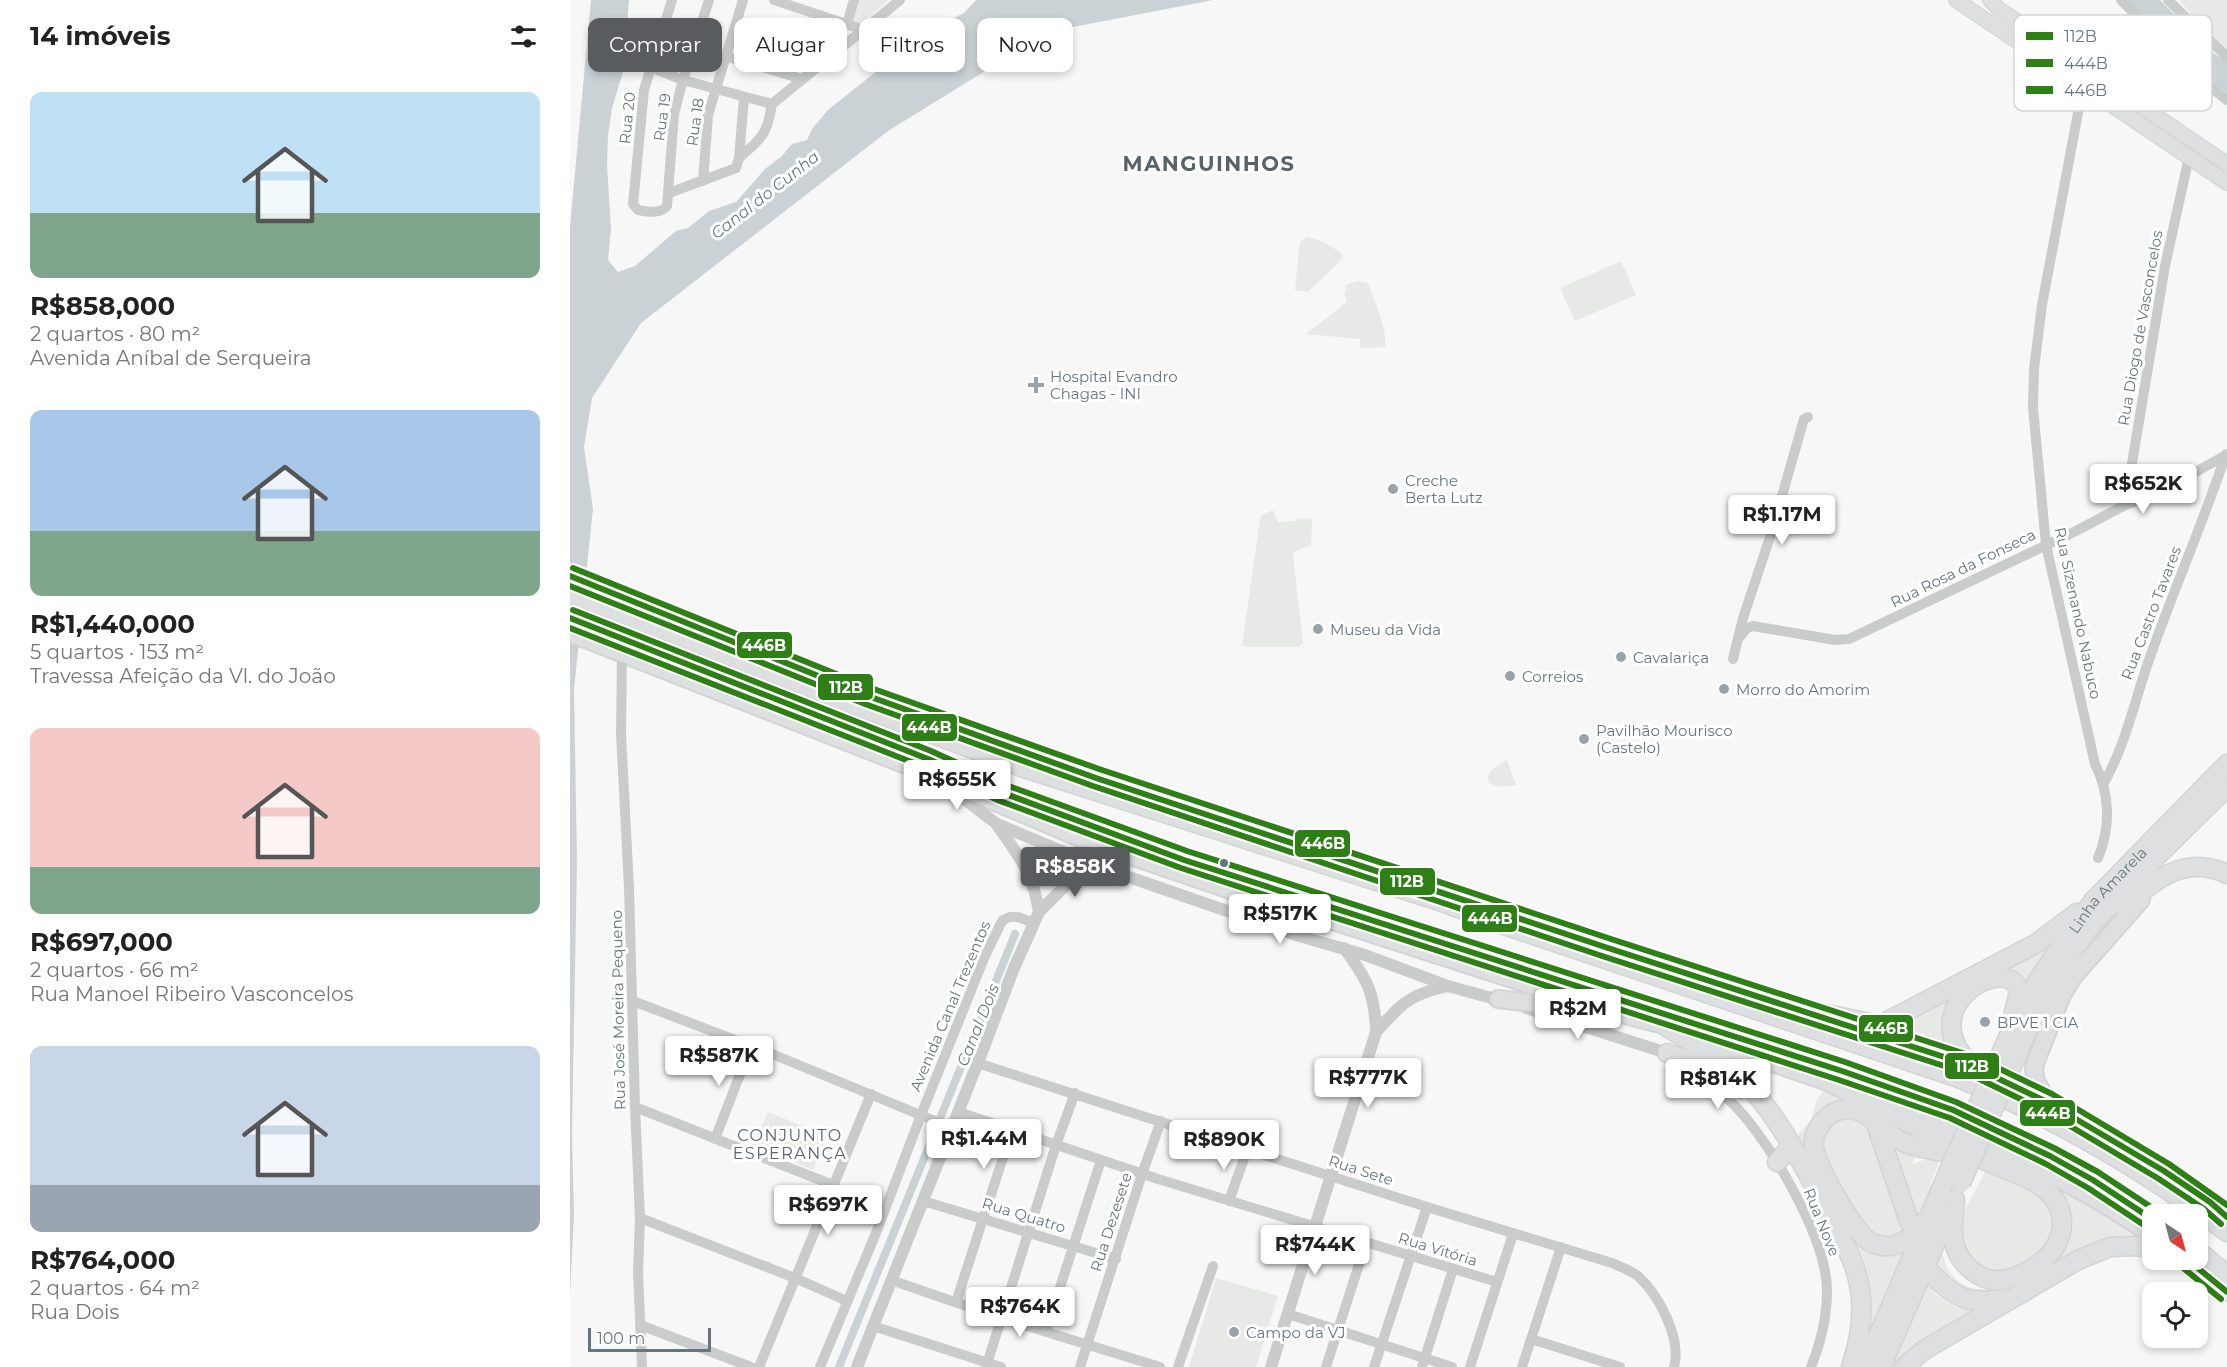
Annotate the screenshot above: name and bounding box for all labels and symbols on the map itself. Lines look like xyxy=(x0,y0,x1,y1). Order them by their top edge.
legend xyxy=(2014,15,2212,111)
text: 112B xyxy=(2064,27,2097,46)
text: 444B xyxy=(2064,54,2108,73)
text: 446B xyxy=(2064,81,2107,100)
street label: Rua 20 xyxy=(615,91,639,145)
street label: Rua 19 xyxy=(649,92,675,142)
street label: Rua 18 xyxy=(682,97,708,147)
water label: Canal do Cunha xyxy=(707,147,823,243)
district label: MANGUINHOS xyxy=(1123,151,1295,176)
street label: Rua Diogo de Vasconcelos xyxy=(2113,229,2167,427)
place label: Hospital Evandro Chagas - INI xyxy=(1050,367,1178,403)
marker: Hospital Evandro Chagas - INI xyxy=(1027,376,1045,394)
pin: R$652K xyxy=(2094,464,2192,515)
place label: Creche Berta Lutz xyxy=(1405,471,1483,507)
marker: Creche Berta Lutz xyxy=(1386,482,1400,496)
pin: R$1.17M xyxy=(1727,495,1837,546)
street label: Rua Rosa da Fonseca xyxy=(1887,525,2039,611)
street label: Rua Sizenando Nabuco xyxy=(2050,525,2106,701)
street label: Rua Castro Tavares xyxy=(2117,544,2185,682)
place label: Museu da Vida xyxy=(1330,620,1441,639)
marker: Museu da Vida xyxy=(1311,622,1325,636)
line badge: 446B xyxy=(736,631,793,659)
text: 446B xyxy=(742,636,786,655)
place label: Cavalariça xyxy=(1633,648,1709,667)
marker: Cavalariça xyxy=(1614,650,1628,664)
place label: Correios xyxy=(1522,667,1583,686)
marker: Correios xyxy=(1503,669,1517,683)
line badge: 112B xyxy=(817,673,874,701)
text: 112B xyxy=(829,678,863,697)
place label: Morro do Amorim xyxy=(1736,680,1870,699)
marker: Morro do Amorim xyxy=(1717,682,1731,696)
line badge: 444B xyxy=(901,713,958,742)
text: 444B xyxy=(906,718,952,737)
place label: Pavilhão Mourisco (Castelo) xyxy=(1596,721,1733,757)
marker: Pavilhão Mourisco (Castelo) xyxy=(1577,732,1591,746)
pin: R$655K xyxy=(908,760,1006,811)
line badge: 446B xyxy=(1294,829,1351,858)
text: 446B xyxy=(1301,834,1345,853)
street label: Linha Amarela xyxy=(2064,843,2150,937)
pin: R$858K xyxy=(1026,847,1124,898)
unlabelled marker xyxy=(1218,857,1230,869)
line badge: 112B xyxy=(1379,867,1436,896)
text: 112B xyxy=(1390,872,1424,891)
pin: R$517K xyxy=(1231,894,1329,945)
line badge: 444B xyxy=(1461,904,1518,933)
text: 444B xyxy=(1467,909,1513,928)
street label: Rua José Moreira Pequeno xyxy=(607,910,629,1110)
street label: Avenida Canal Trezentos xyxy=(905,918,995,1094)
water label: Canal Dois xyxy=(953,981,1003,1069)
pin: R$2M xyxy=(1542,989,1614,1040)
place label: BPVE 1 CIA xyxy=(1997,1013,2079,1032)
line badge: 446B xyxy=(1858,1014,1914,1043)
marker: BPVE 1 CIA xyxy=(1978,1015,1992,1029)
text: 446B xyxy=(1864,1019,1908,1038)
pin: R$587K xyxy=(670,1036,768,1087)
line badge: 112B xyxy=(1944,1052,2000,1080)
text: 112B xyxy=(1955,1057,1989,1076)
pin: R$777K xyxy=(1319,1058,1417,1109)
pin: R$814K xyxy=(1669,1059,1767,1110)
line badge: 444B xyxy=(2019,1099,2076,1127)
text: 444B xyxy=(2025,1104,2071,1123)
pin: R$1.44M xyxy=(929,1119,1039,1170)
pin: R$890K xyxy=(1175,1120,1273,1171)
district label: CONJUNTO ESPERANÇA xyxy=(733,1126,847,1163)
street label: Rua Sete xyxy=(1326,1151,1396,1189)
street label: Rua Dezesete xyxy=(1086,1170,1136,1274)
pin: R$697K xyxy=(779,1185,877,1236)
street label: Rua Nove xyxy=(1800,1185,1844,1259)
street label: Rua Quatro xyxy=(980,1193,1068,1237)
north arrow xyxy=(2142,1204,2208,1270)
pin: R$744K xyxy=(1266,1225,1364,1276)
street label: Rua Vitória xyxy=(1396,1228,1480,1270)
pin: R$764K xyxy=(971,1287,1069,1338)
place label: Campo da VJ xyxy=(1246,1323,1346,1342)
scale bar xyxy=(588,1325,711,1352)
marker: Campo da VJ xyxy=(1227,1325,1241,1339)

